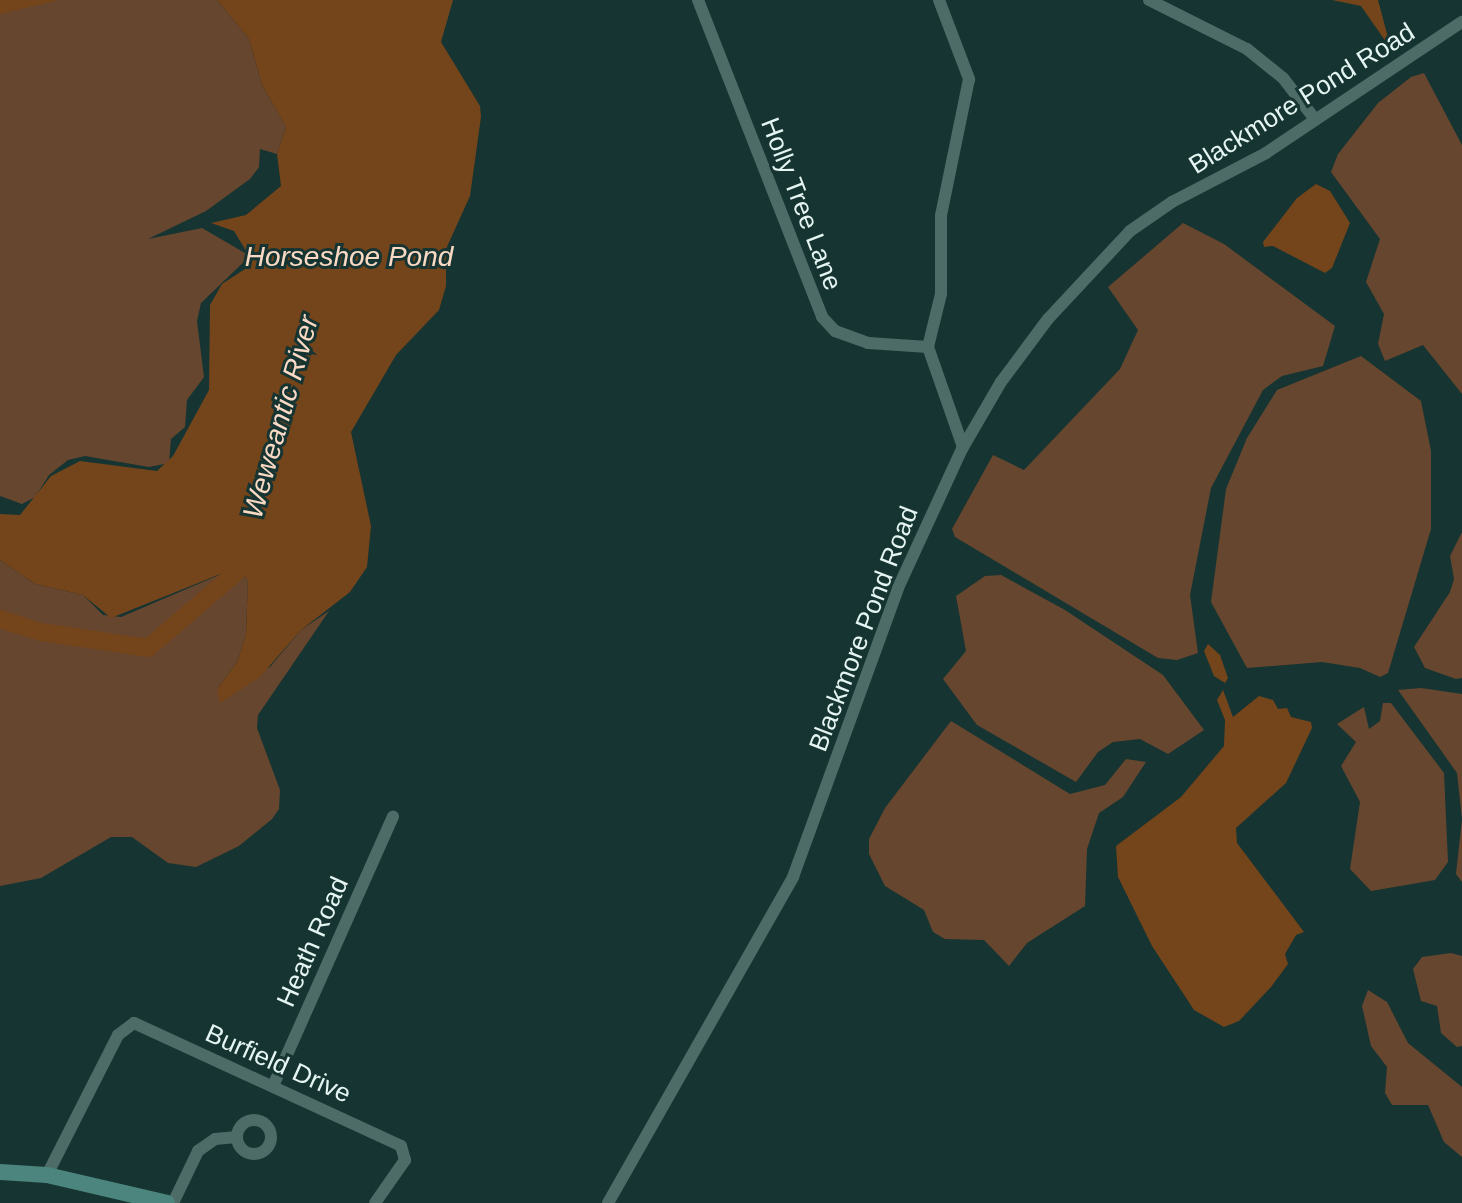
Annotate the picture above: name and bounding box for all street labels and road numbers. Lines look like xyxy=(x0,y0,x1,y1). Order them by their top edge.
street label: Blackmore Pond Road xyxy=(1183,17,1421,181)
street label: Holly Tree Lane xyxy=(754,113,848,295)
street label: Blackmore Pond Road xyxy=(803,502,925,756)
street label: Heath Road xyxy=(271,872,355,1012)
street label: Burfield Drive xyxy=(200,1018,356,1110)

